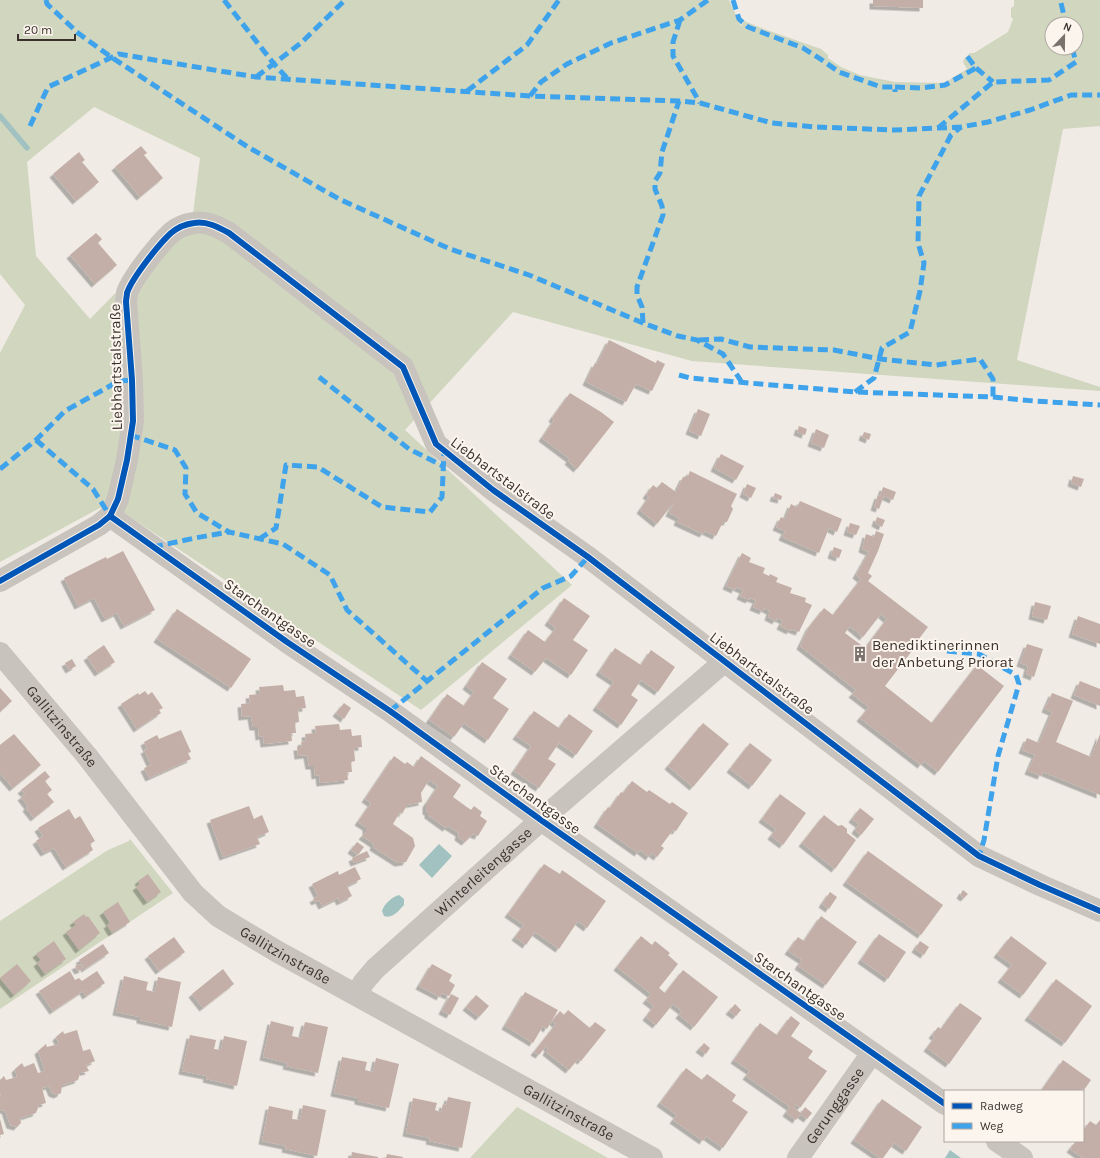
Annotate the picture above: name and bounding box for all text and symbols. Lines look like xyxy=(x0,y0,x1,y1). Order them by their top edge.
scale bar xyxy=(18,16,75,42)
north arrow xyxy=(1044,16,1084,56)
text: N xyxy=(1061,20,1074,35)
text: 20 m xyxy=(24,23,52,37)
street label: Liebhartstalstraße xyxy=(106,304,126,430)
street label: Liebhartstalstraße xyxy=(447,433,559,523)
street label: Starchantgasse xyxy=(220,575,320,651)
street label: Liebhartstalstraße xyxy=(706,628,818,718)
place label: Benediktinerinnen der Anbetung Priorat xyxy=(872,636,1014,671)
building icon: Benediktinerinnen der Anbetung Priorat xyxy=(851,645,869,663)
street label: Gallitzinstraße xyxy=(22,682,101,771)
street label: Starchantgasse xyxy=(486,760,584,838)
street label: Winterleitengasse xyxy=(431,823,536,920)
street label: Gallitzinstraße xyxy=(237,922,334,988)
street label: Starchantgasse xyxy=(750,948,850,1024)
street label: Gerunggasse xyxy=(802,1064,868,1148)
street label: Gallitzinstraße xyxy=(520,1080,618,1144)
legend xyxy=(944,1090,1084,1142)
text: Radweg xyxy=(980,1099,1023,1113)
text: Weg xyxy=(980,1119,1004,1133)

